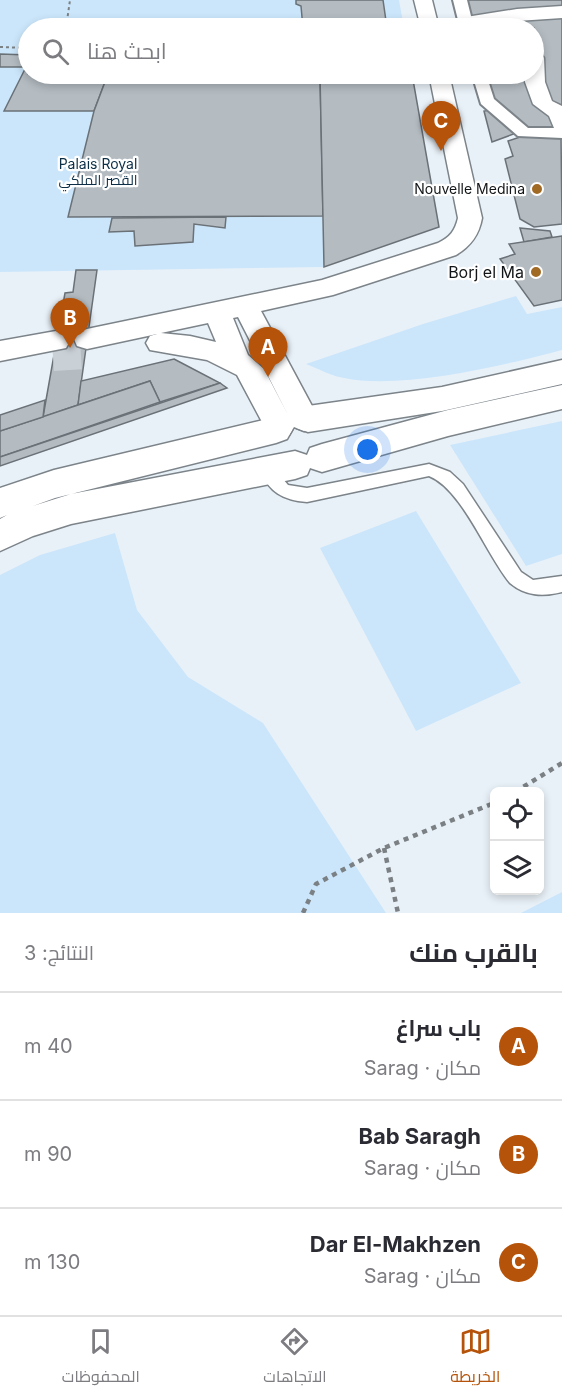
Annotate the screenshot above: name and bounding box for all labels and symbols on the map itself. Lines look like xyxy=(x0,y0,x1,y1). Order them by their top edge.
pin: C xyxy=(422,102,460,151)
park label: Palais Royal القصر الملكي xyxy=(58,155,138,192)
place label: Nouvelle Medina xyxy=(414,180,525,197)
marker: Nouvelle Medina xyxy=(530,182,544,196)
place label: Borj el Ma xyxy=(448,262,524,282)
marker: Borj el Ma xyxy=(529,265,543,279)
pin: B xyxy=(50,298,90,348)
pin: A xyxy=(248,328,288,377)
your location xyxy=(353,435,382,464)

